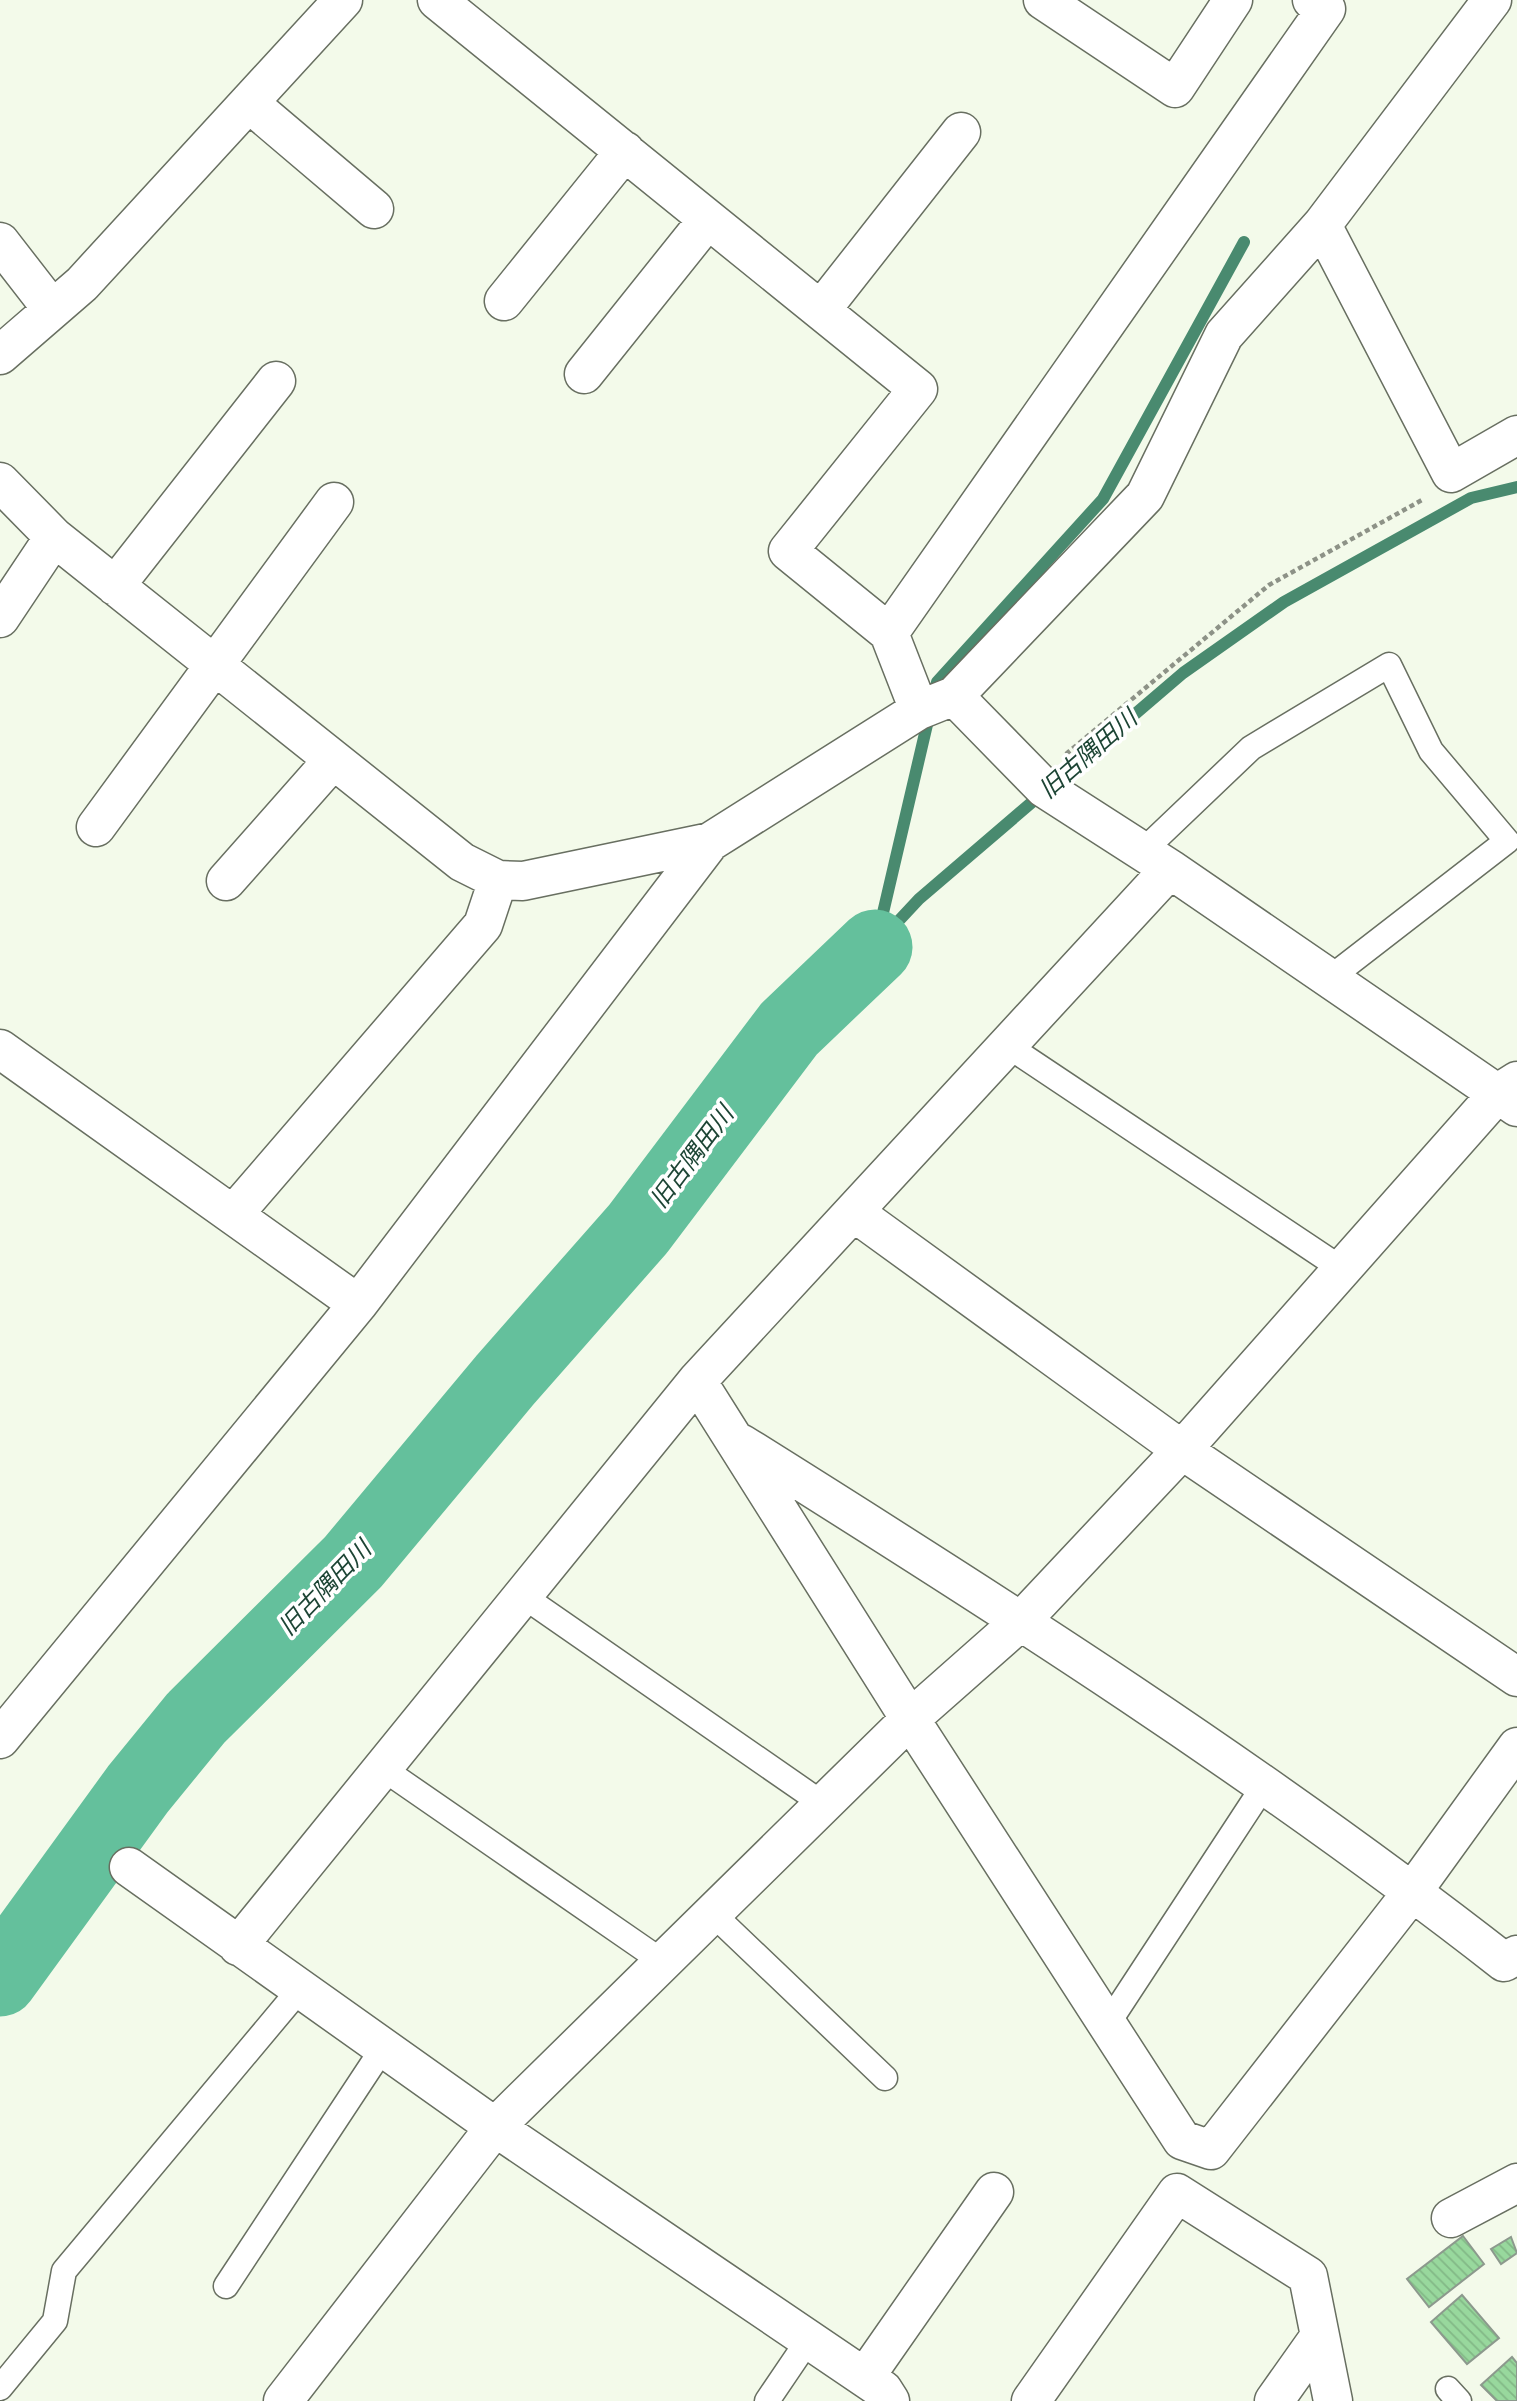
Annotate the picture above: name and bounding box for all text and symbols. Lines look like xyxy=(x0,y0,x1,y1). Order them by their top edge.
water label: 旧古隅田川 xyxy=(1034,702,1145,804)
water label: 旧古隅田川 xyxy=(645,1098,741,1213)
water label: 旧古隅田川 xyxy=(273,1533,379,1641)

